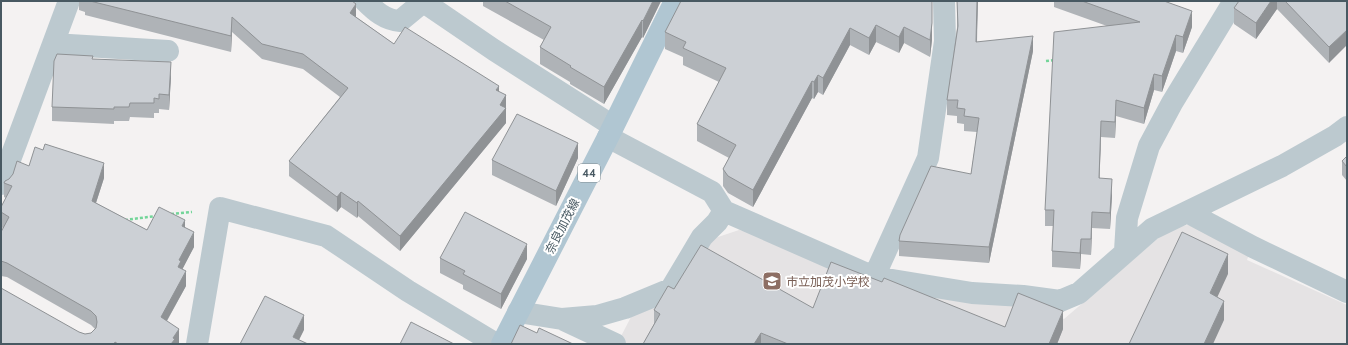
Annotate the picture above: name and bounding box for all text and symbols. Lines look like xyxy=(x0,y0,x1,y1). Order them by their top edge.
road number: 44 xyxy=(578,164,600,182)
street label: 奈良加茂線 xyxy=(542,196,582,256)
school or university icon: 市立加茂小学校 xyxy=(761,270,783,292)
place label: 市立加茂小学校 xyxy=(786,274,870,289)

